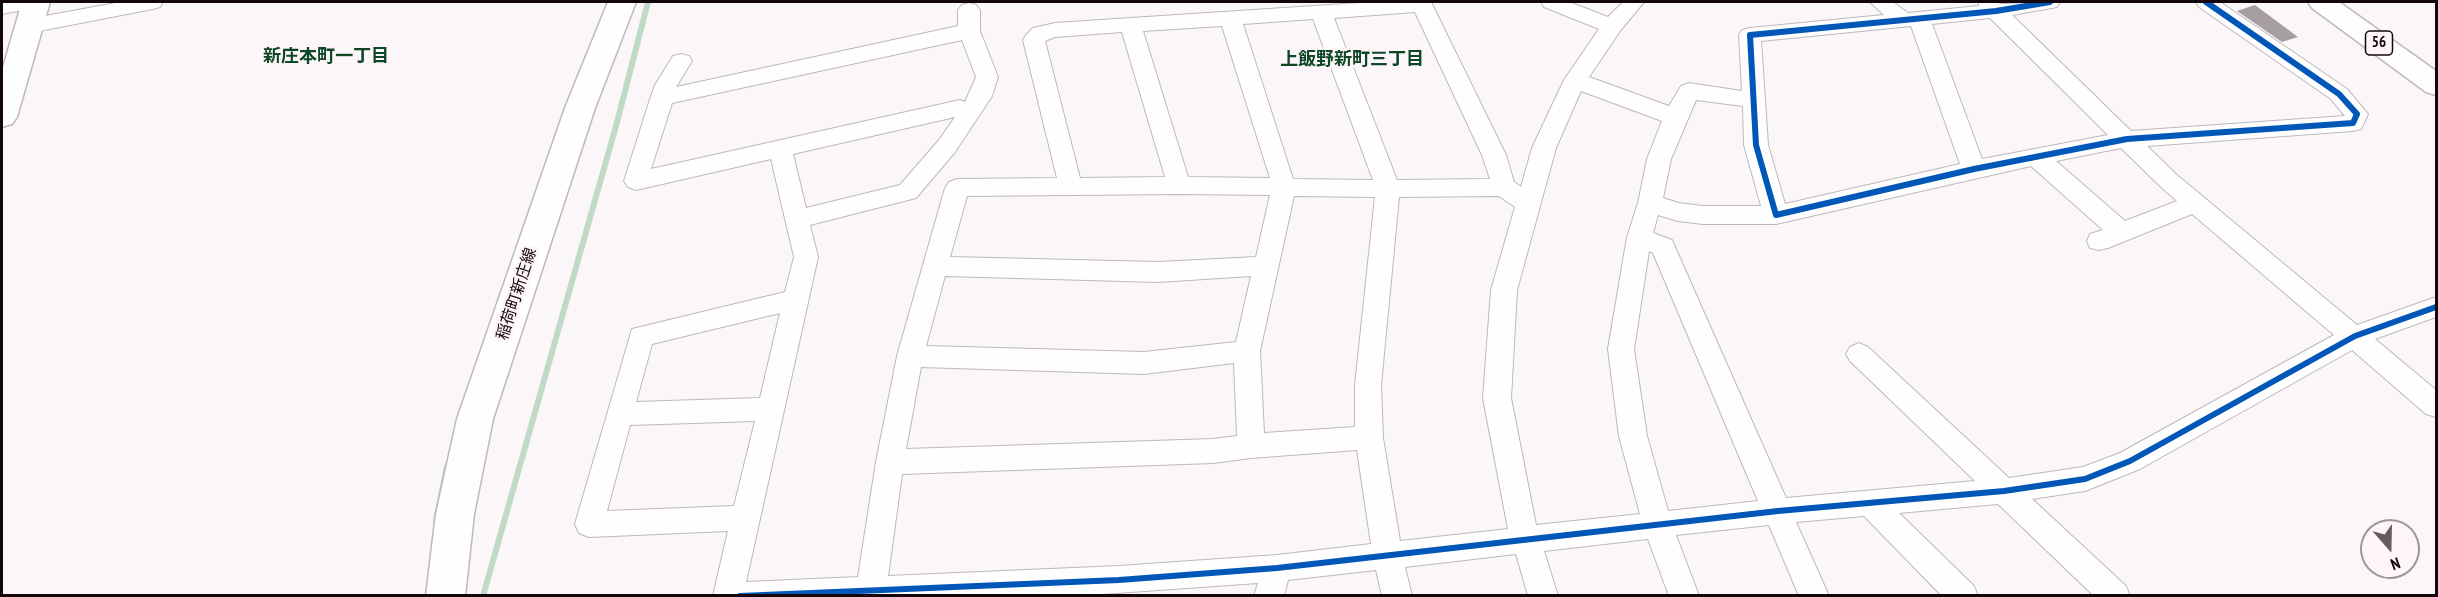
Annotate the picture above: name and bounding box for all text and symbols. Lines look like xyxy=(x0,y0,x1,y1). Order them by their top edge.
road number: 56 xyxy=(2366,31,2392,55)
district label: 新庄本町一丁目 xyxy=(263,46,389,68)
district label: 上飯野新町三丁目 xyxy=(1280,49,1424,71)
street label: 稲荷町新庄線 xyxy=(493,245,541,343)
north arrow xyxy=(2360,519,2420,579)
text: N xyxy=(2388,553,2403,575)

